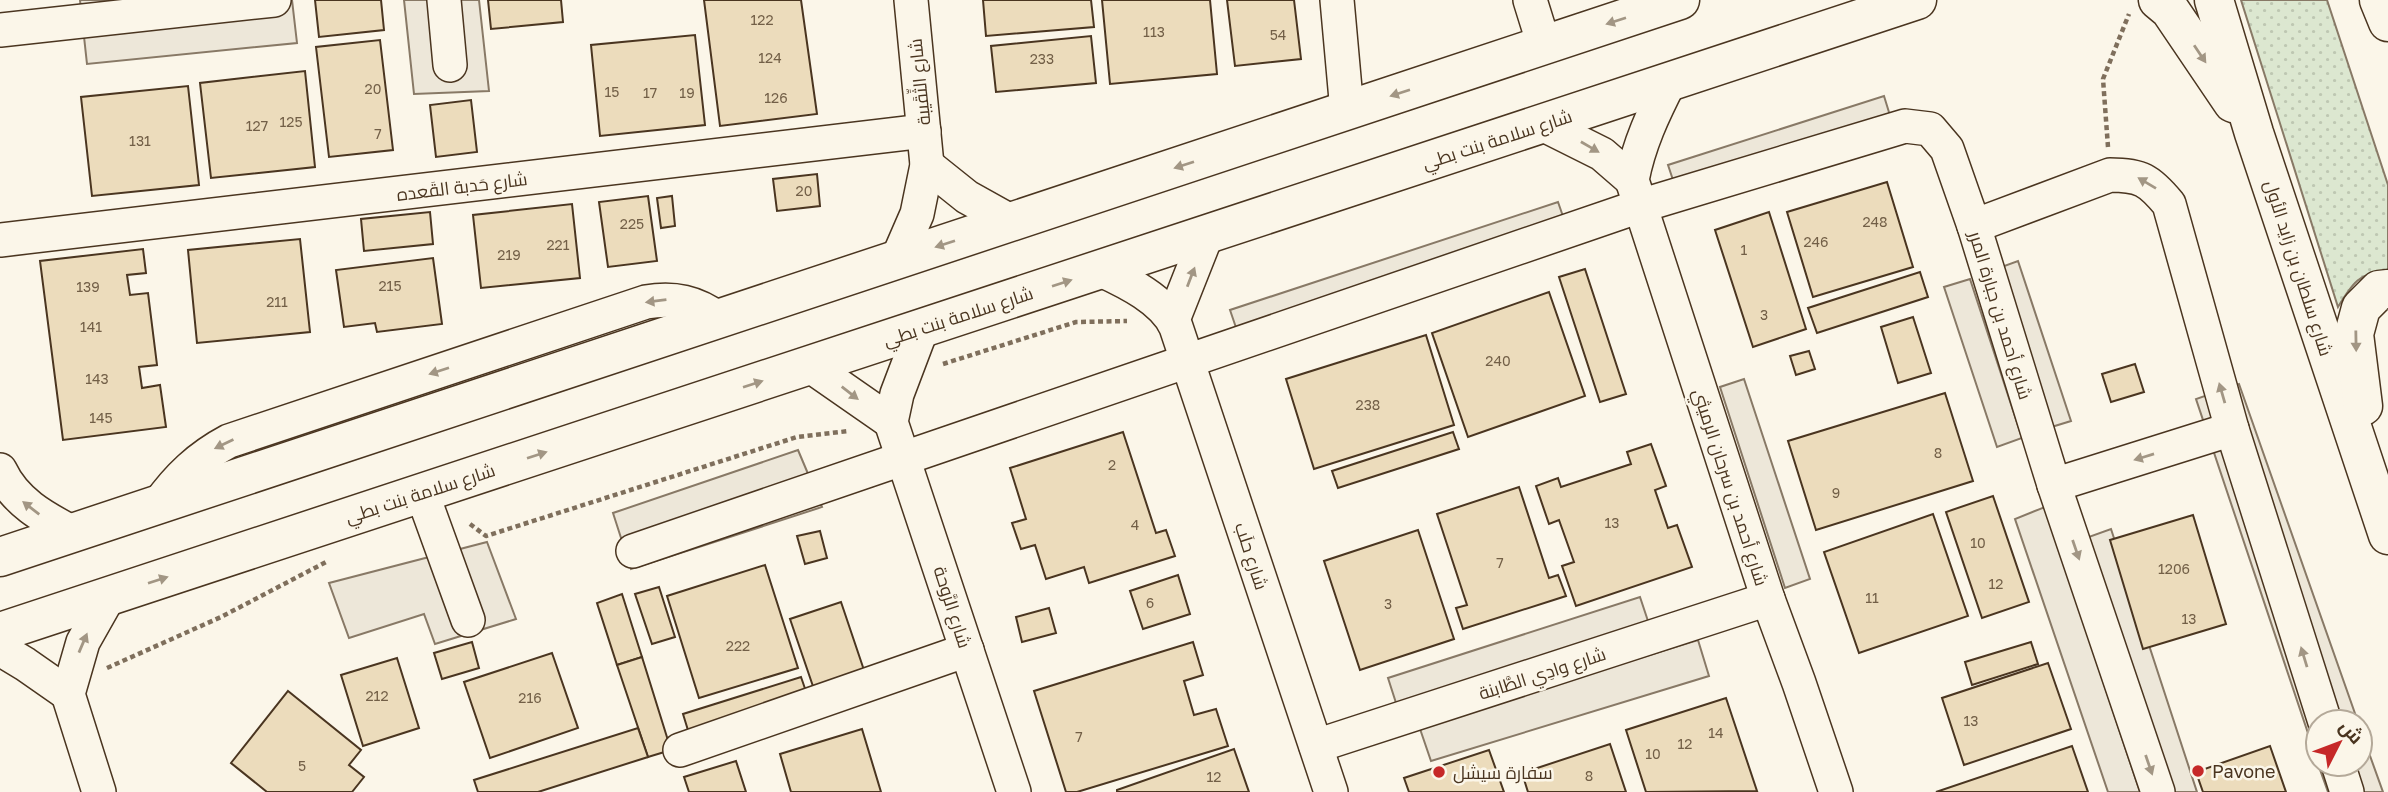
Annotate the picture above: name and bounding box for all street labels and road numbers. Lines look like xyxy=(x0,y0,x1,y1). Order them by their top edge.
street label: شارع الثِّقَيبة xyxy=(900,37,936,127)
street label: شارع سلامة بنت بطي xyxy=(1419,104,1576,177)
street label: شارع حَدبة القَعده xyxy=(395,167,529,207)
street label: شارع سلطان بن زايد الأول xyxy=(2258,177,2338,359)
street label: شارع أحمد بن جبارة المرر xyxy=(1963,227,2037,402)
street label: شارع سلامة بنت بطي xyxy=(880,281,1037,354)
street label: شارع أحمد بن سرحان الرميثي xyxy=(1685,386,1773,590)
street label: شارع سلامة بنت بطي xyxy=(342,458,499,531)
street label: شارع حلَب xyxy=(1229,520,1273,593)
street label: شارع الرَّوحة xyxy=(928,563,977,651)
street label: شارع وادِي الطَّابنة xyxy=(1476,642,1610,708)

